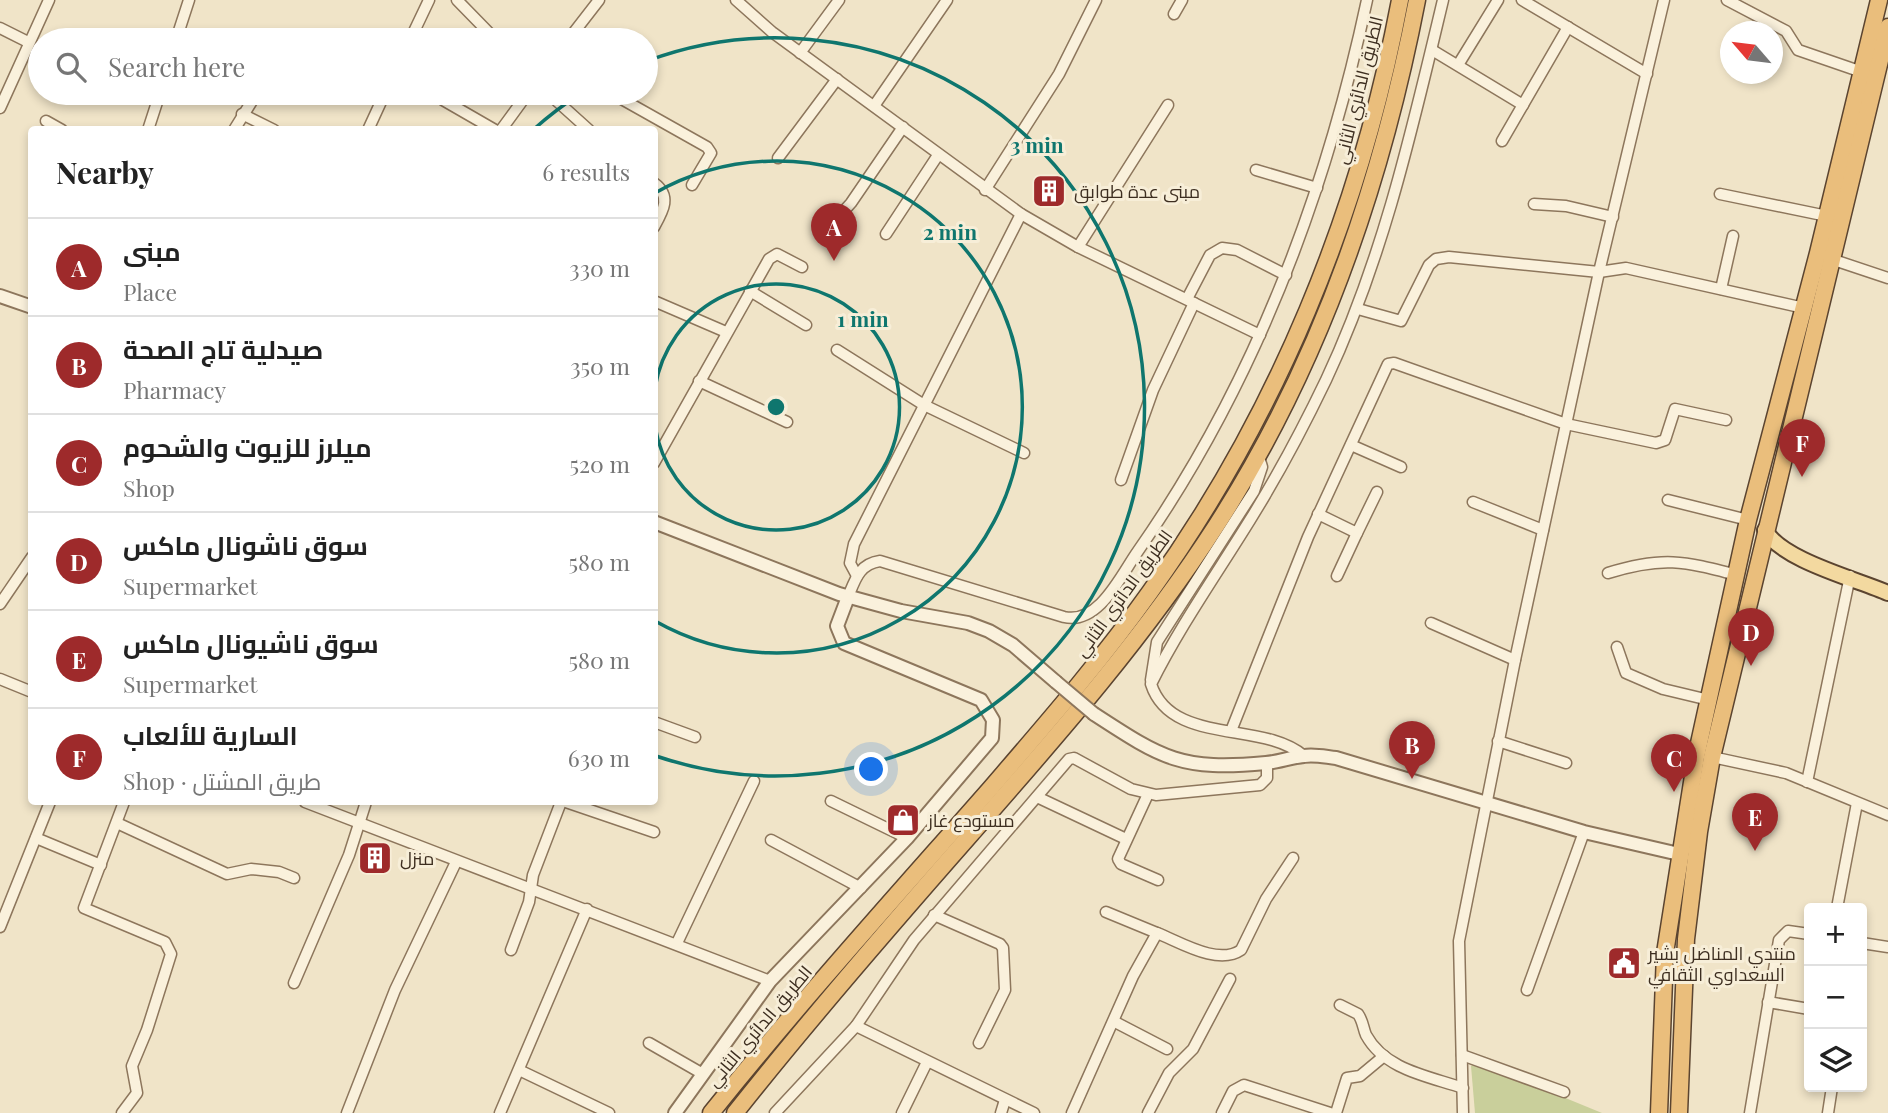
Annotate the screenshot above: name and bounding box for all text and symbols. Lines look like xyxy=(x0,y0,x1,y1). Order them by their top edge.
street label: الطريق الدائري الثاني xyxy=(1328,13,1391,167)
north arrow xyxy=(1720,21,1783,84)
search box xyxy=(28,28,658,105)
icon: search xyxy=(52,48,90,86)
text: Search here xyxy=(108,49,245,84)
text: 3 min xyxy=(1010,130,1064,158)
text: Nearby xyxy=(56,152,154,192)
text: 6 results xyxy=(542,156,630,187)
building icon: مبنى عدة طوابق xyxy=(1030,172,1068,210)
place label: مبنى عدة طوابق xyxy=(1074,179,1200,204)
pin: A xyxy=(811,203,857,261)
text: 2 min xyxy=(923,217,977,245)
text: مبنى xyxy=(123,233,181,268)
text: A xyxy=(71,252,87,283)
text: 330 m xyxy=(569,252,630,283)
text: Place xyxy=(123,276,177,307)
text: 1 min xyxy=(837,304,889,332)
text: صيدلية تاج الصحة xyxy=(123,331,323,366)
text: B xyxy=(71,350,87,381)
text: 350 m xyxy=(570,350,630,381)
text: Pharmacy xyxy=(123,374,226,405)
centre of rings xyxy=(764,395,788,419)
pin: F xyxy=(1779,419,1825,477)
text: ميلرز للزيوت والشحوم xyxy=(123,429,372,464)
text: C xyxy=(71,448,87,479)
text: 520 m xyxy=(569,448,630,479)
text: Shop xyxy=(123,472,175,503)
street label: الطريق الدائري الثاني xyxy=(1069,525,1180,663)
text: سوق ناشونال ماكس xyxy=(123,527,368,562)
text: D xyxy=(70,546,88,577)
text: 580 m xyxy=(569,546,630,577)
text: Supermarket xyxy=(123,570,257,601)
pin: D xyxy=(1728,608,1774,666)
text: سوق ناشيونال ماكس xyxy=(123,625,379,660)
text: E xyxy=(72,644,86,675)
text: 580 m xyxy=(569,644,630,675)
text: Supermarket xyxy=(123,668,257,699)
text: السارية للألعاب xyxy=(123,717,298,752)
pin: B xyxy=(1389,721,1435,779)
pin: C xyxy=(1651,734,1697,792)
text: F xyxy=(72,742,86,773)
text: 630 m xyxy=(568,742,630,773)
your location xyxy=(854,752,888,786)
text: Shop · طريق المشتل xyxy=(123,765,321,796)
pin: E xyxy=(1732,793,1778,851)
shop icon: مستودع غاز xyxy=(884,801,922,839)
place label: مستودع غاز xyxy=(927,808,1015,833)
building icon: منزل xyxy=(356,839,394,877)
place label: منزل xyxy=(400,846,434,870)
map controls xyxy=(1804,903,1867,1092)
button: + xyxy=(1804,903,1867,966)
place label: منتدي المناضل بشير السعداوي الثقافي xyxy=(1647,941,1796,989)
public building icon: منتدي المناضل بشير السعداوي الثقافي xyxy=(1605,944,1643,982)
street label: الطريق الدائري الثاني xyxy=(701,960,819,1094)
button: − xyxy=(1804,966,1867,1029)
button: layers xyxy=(1804,1029,1867,1092)

